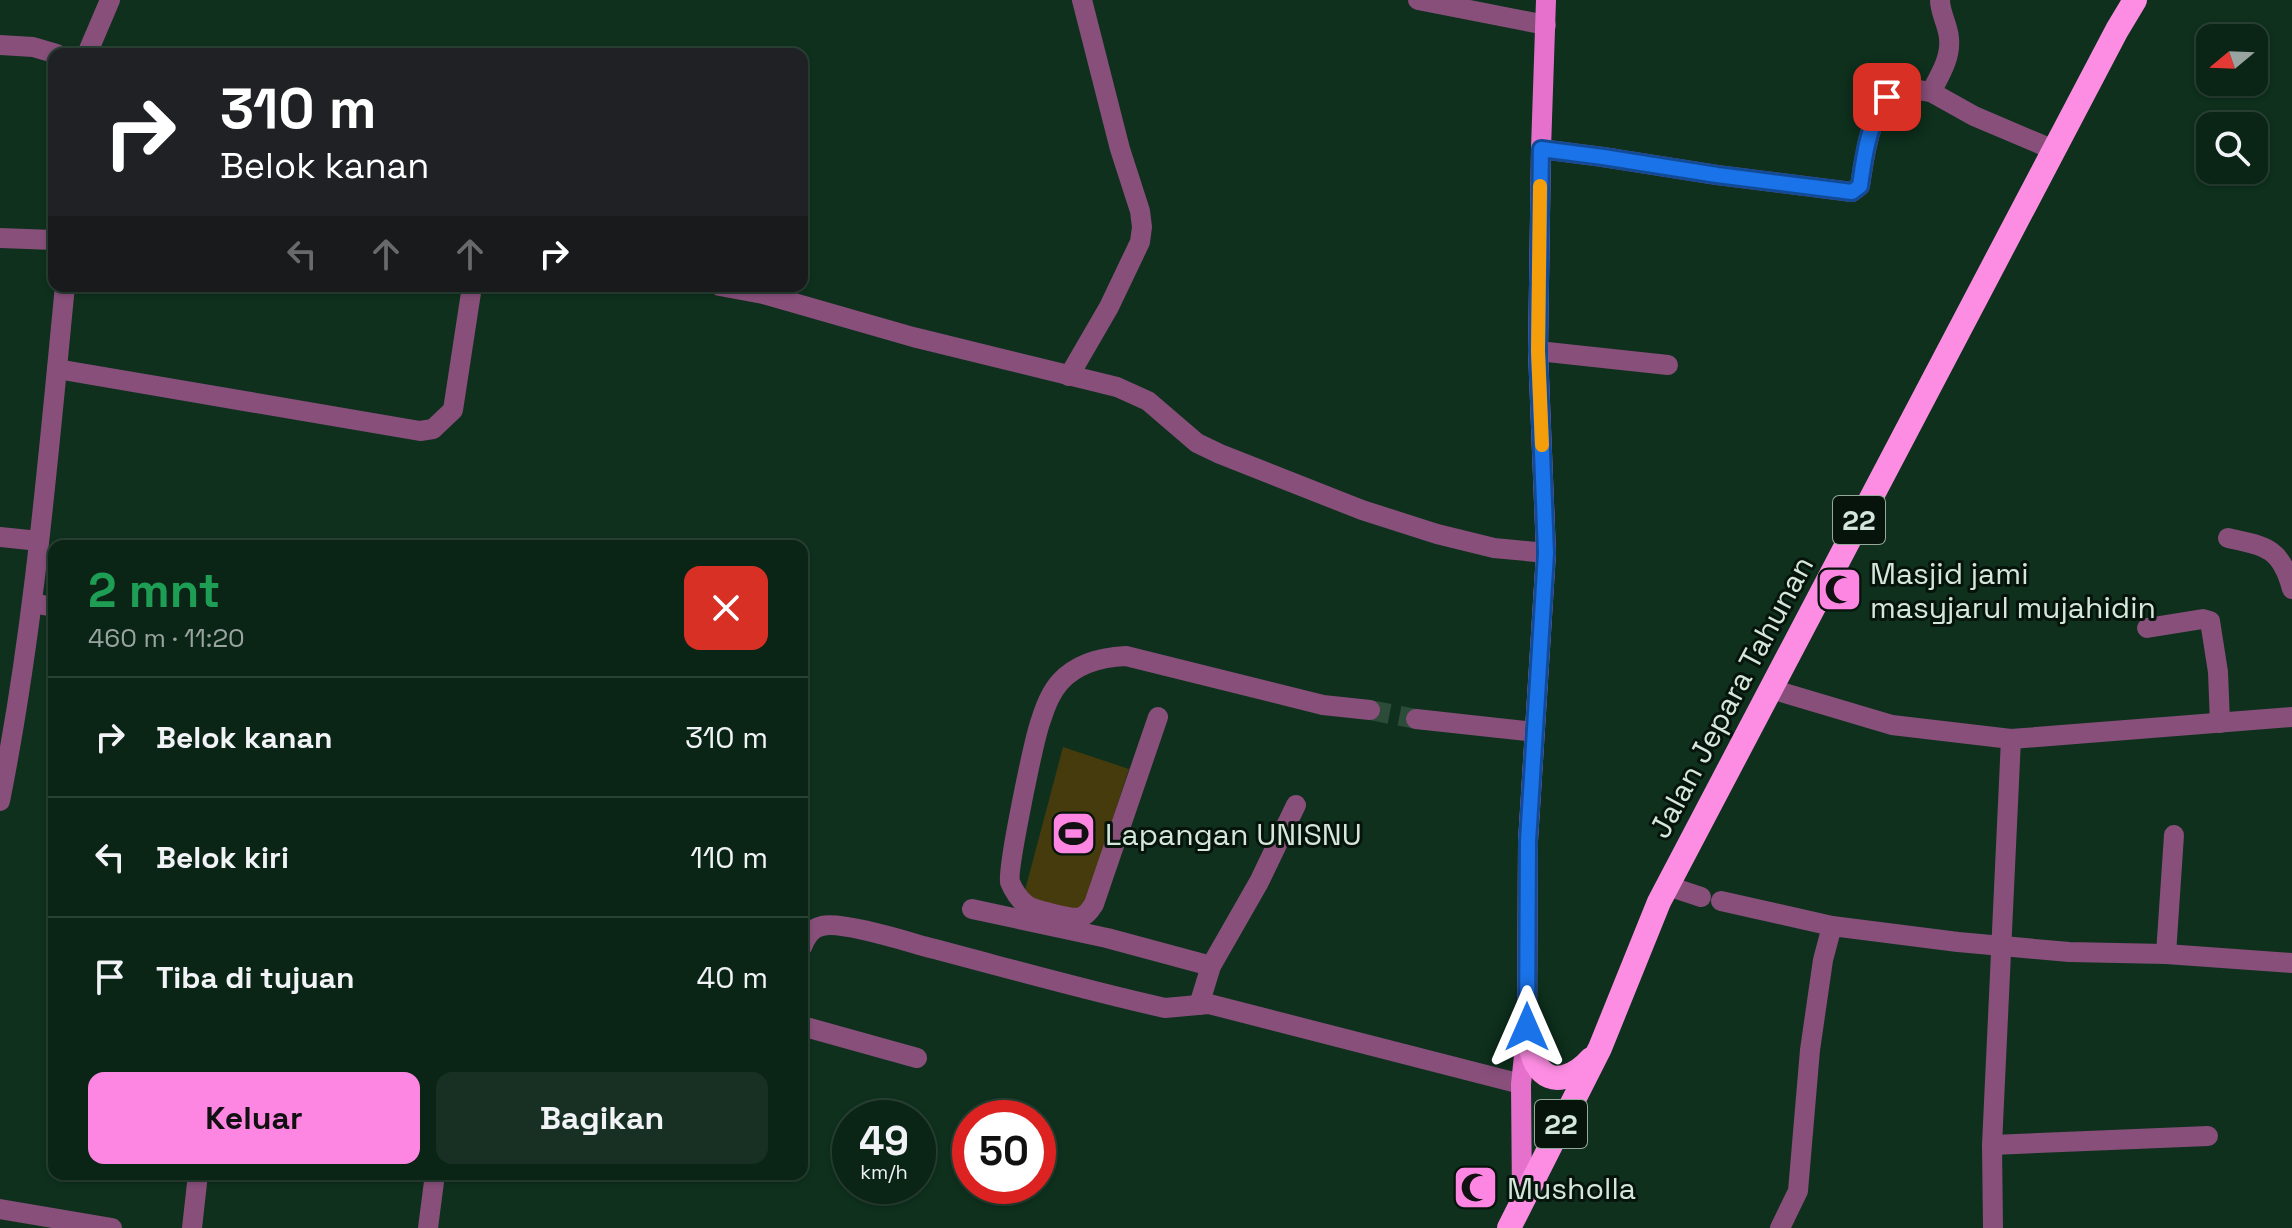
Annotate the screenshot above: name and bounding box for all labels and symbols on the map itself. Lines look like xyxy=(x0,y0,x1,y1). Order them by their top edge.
north arrow xyxy=(2196,24,2268,96)
pin xyxy=(1853,63,1921,131)
road number: 22 xyxy=(1833,496,1885,544)
street label: Jalan Jepara Tahunan xyxy=(1640,549,1822,845)
place label: Masjid jami masyjarul mujahidin xyxy=(1870,554,2156,627)
mosque icon: Masjid jami masyjarul mujahidin xyxy=(1815,566,1863,614)
sports icon: Lapangan UNISNU xyxy=(1050,810,1098,858)
place label: Lapangan UNISNU xyxy=(1105,815,1362,854)
position arrow xyxy=(1485,985,1569,1069)
speed limit sign: 50 xyxy=(952,1100,1056,1204)
road number: 22 xyxy=(1535,1100,1587,1148)
mosque icon: Musholla xyxy=(1452,1164,1500,1212)
place label: Musholla xyxy=(1507,1169,1636,1208)

